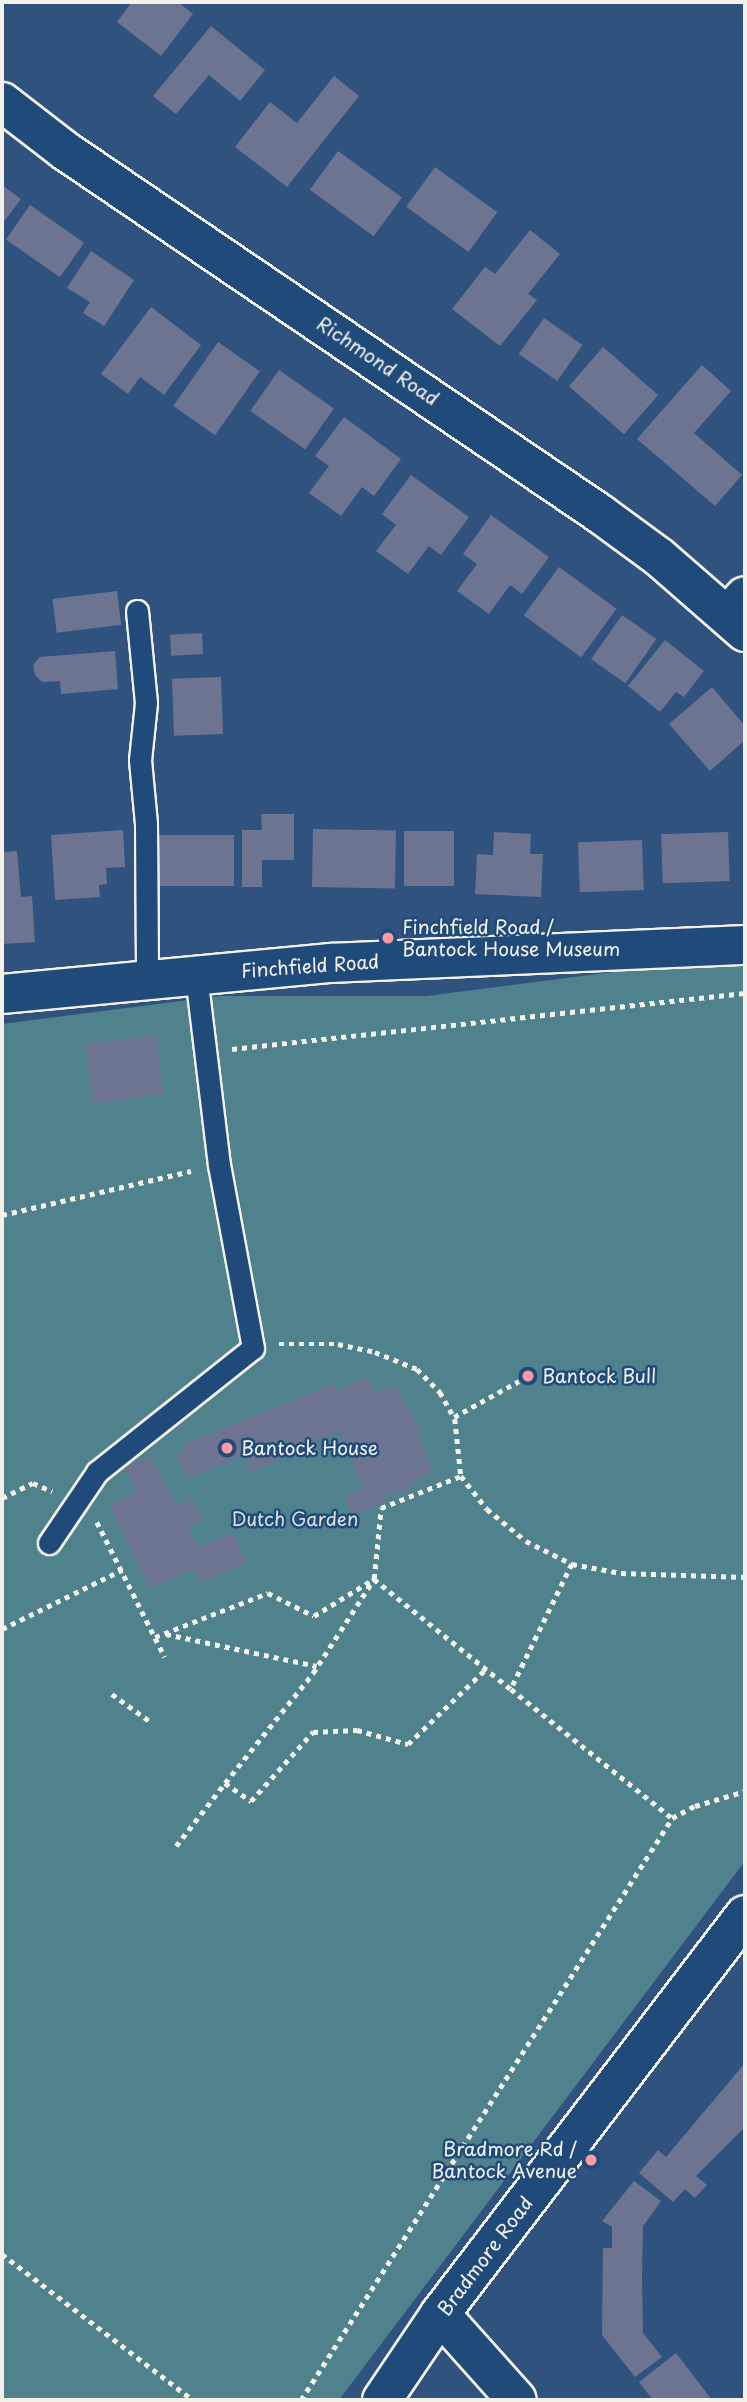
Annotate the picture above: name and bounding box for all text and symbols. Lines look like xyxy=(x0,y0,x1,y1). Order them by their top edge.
street label: Richmond Road xyxy=(313,312,443,410)
place label: Finchfield Road / Bantock House Museum xyxy=(402,916,619,960)
marker: Finchfield Road / Bantock House Museum xyxy=(380,930,396,946)
street label: Finchfield Road xyxy=(240,950,380,982)
place label: Bantock Bull xyxy=(542,1365,658,1387)
marker: Bantock Bull xyxy=(520,1368,536,1384)
place label: Bantock House xyxy=(241,1437,378,1459)
marker: Bantock House xyxy=(219,1440,235,1456)
park label: Dutch Garden xyxy=(231,1508,359,1530)
place label: Bradmore Rd / Bantock Avenue xyxy=(431,2138,577,2182)
marker: Bradmore Rd / Bantock Avenue xyxy=(583,2152,599,2168)
street label: Bradmore Road xyxy=(433,2192,537,2320)

